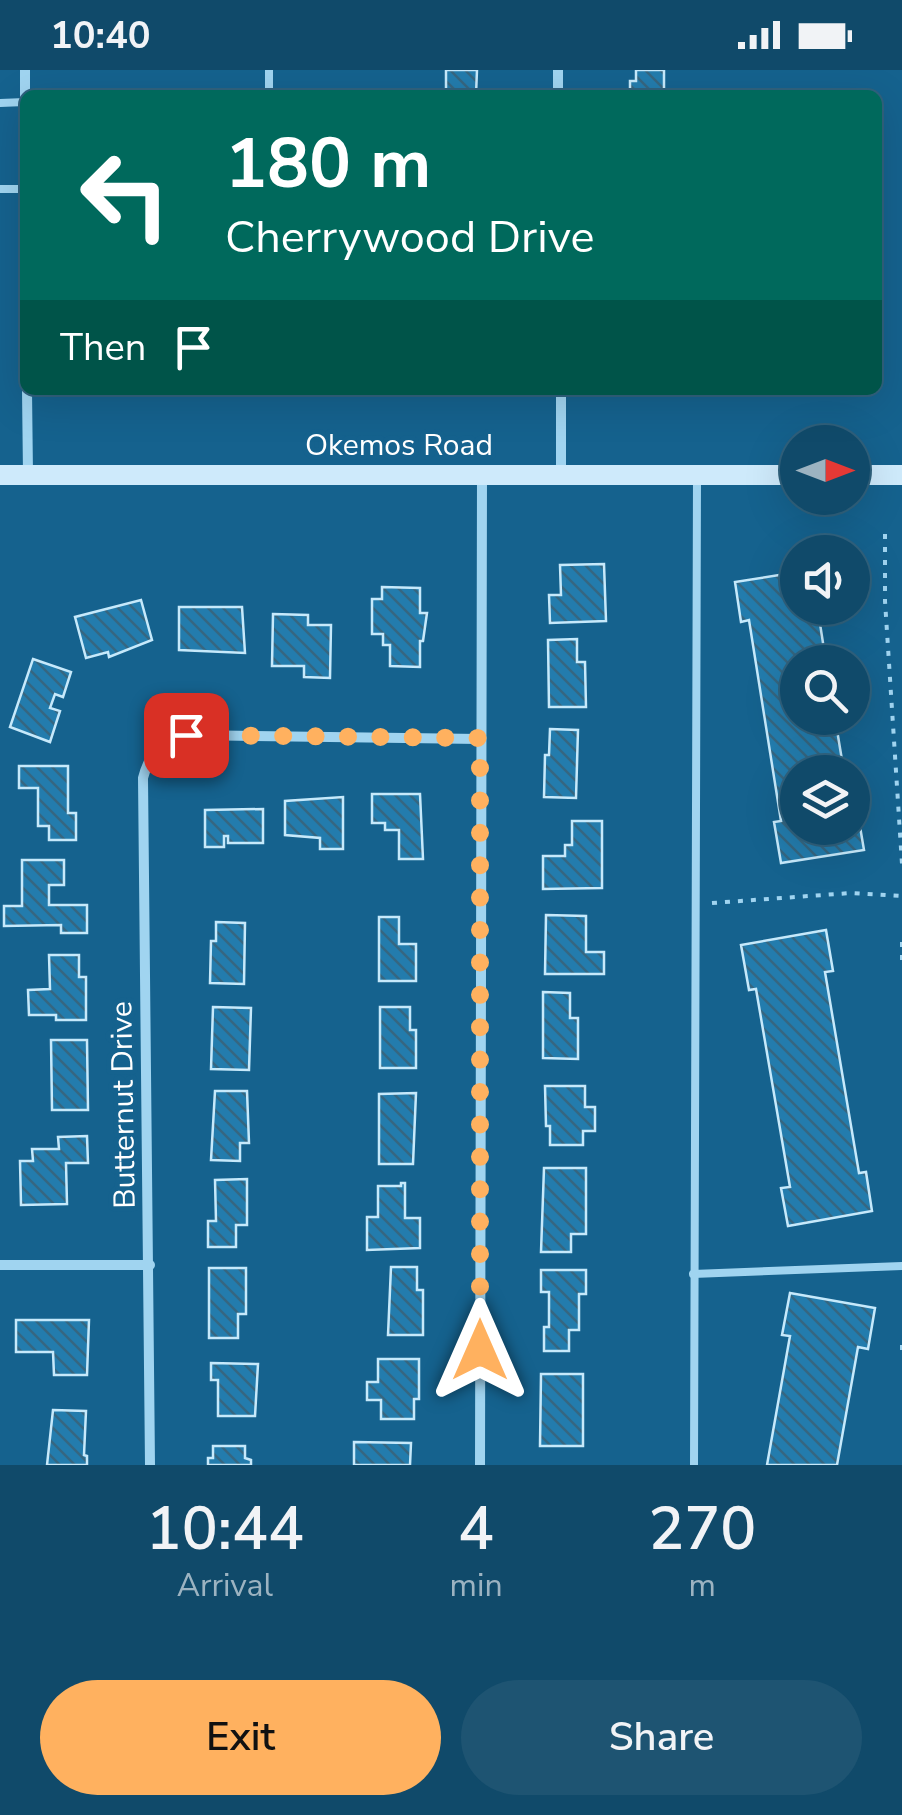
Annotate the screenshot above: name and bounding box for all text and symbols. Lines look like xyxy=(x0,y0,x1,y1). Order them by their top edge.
text: 10:40 xyxy=(50,10,151,61)
text: 180 m xyxy=(225,116,431,212)
icon: left xyxy=(60,130,190,260)
text: Cherrywood Drive xyxy=(225,207,594,268)
icon: arrive xyxy=(166,320,221,375)
text: Then xyxy=(60,322,146,373)
street label: Okemos Road xyxy=(305,425,493,466)
north arrow xyxy=(780,425,870,515)
map controls xyxy=(780,425,870,845)
button: sound xyxy=(780,535,870,625)
button: search xyxy=(780,645,870,735)
pin xyxy=(144,693,229,778)
icon: arrive xyxy=(159,708,214,763)
button: layers xyxy=(780,755,870,845)
street label: Butternut Drive xyxy=(101,1001,146,1209)
position arrow xyxy=(428,1298,532,1402)
text: 10:44 xyxy=(146,1488,304,1570)
text: 4 xyxy=(458,1488,494,1570)
text: 270 xyxy=(648,1488,756,1570)
text: Arrival xyxy=(177,1564,273,1607)
text: min xyxy=(450,1564,503,1607)
text: m xyxy=(689,1564,716,1607)
button: Exit xyxy=(40,1680,441,1795)
button: Share xyxy=(461,1680,862,1795)

